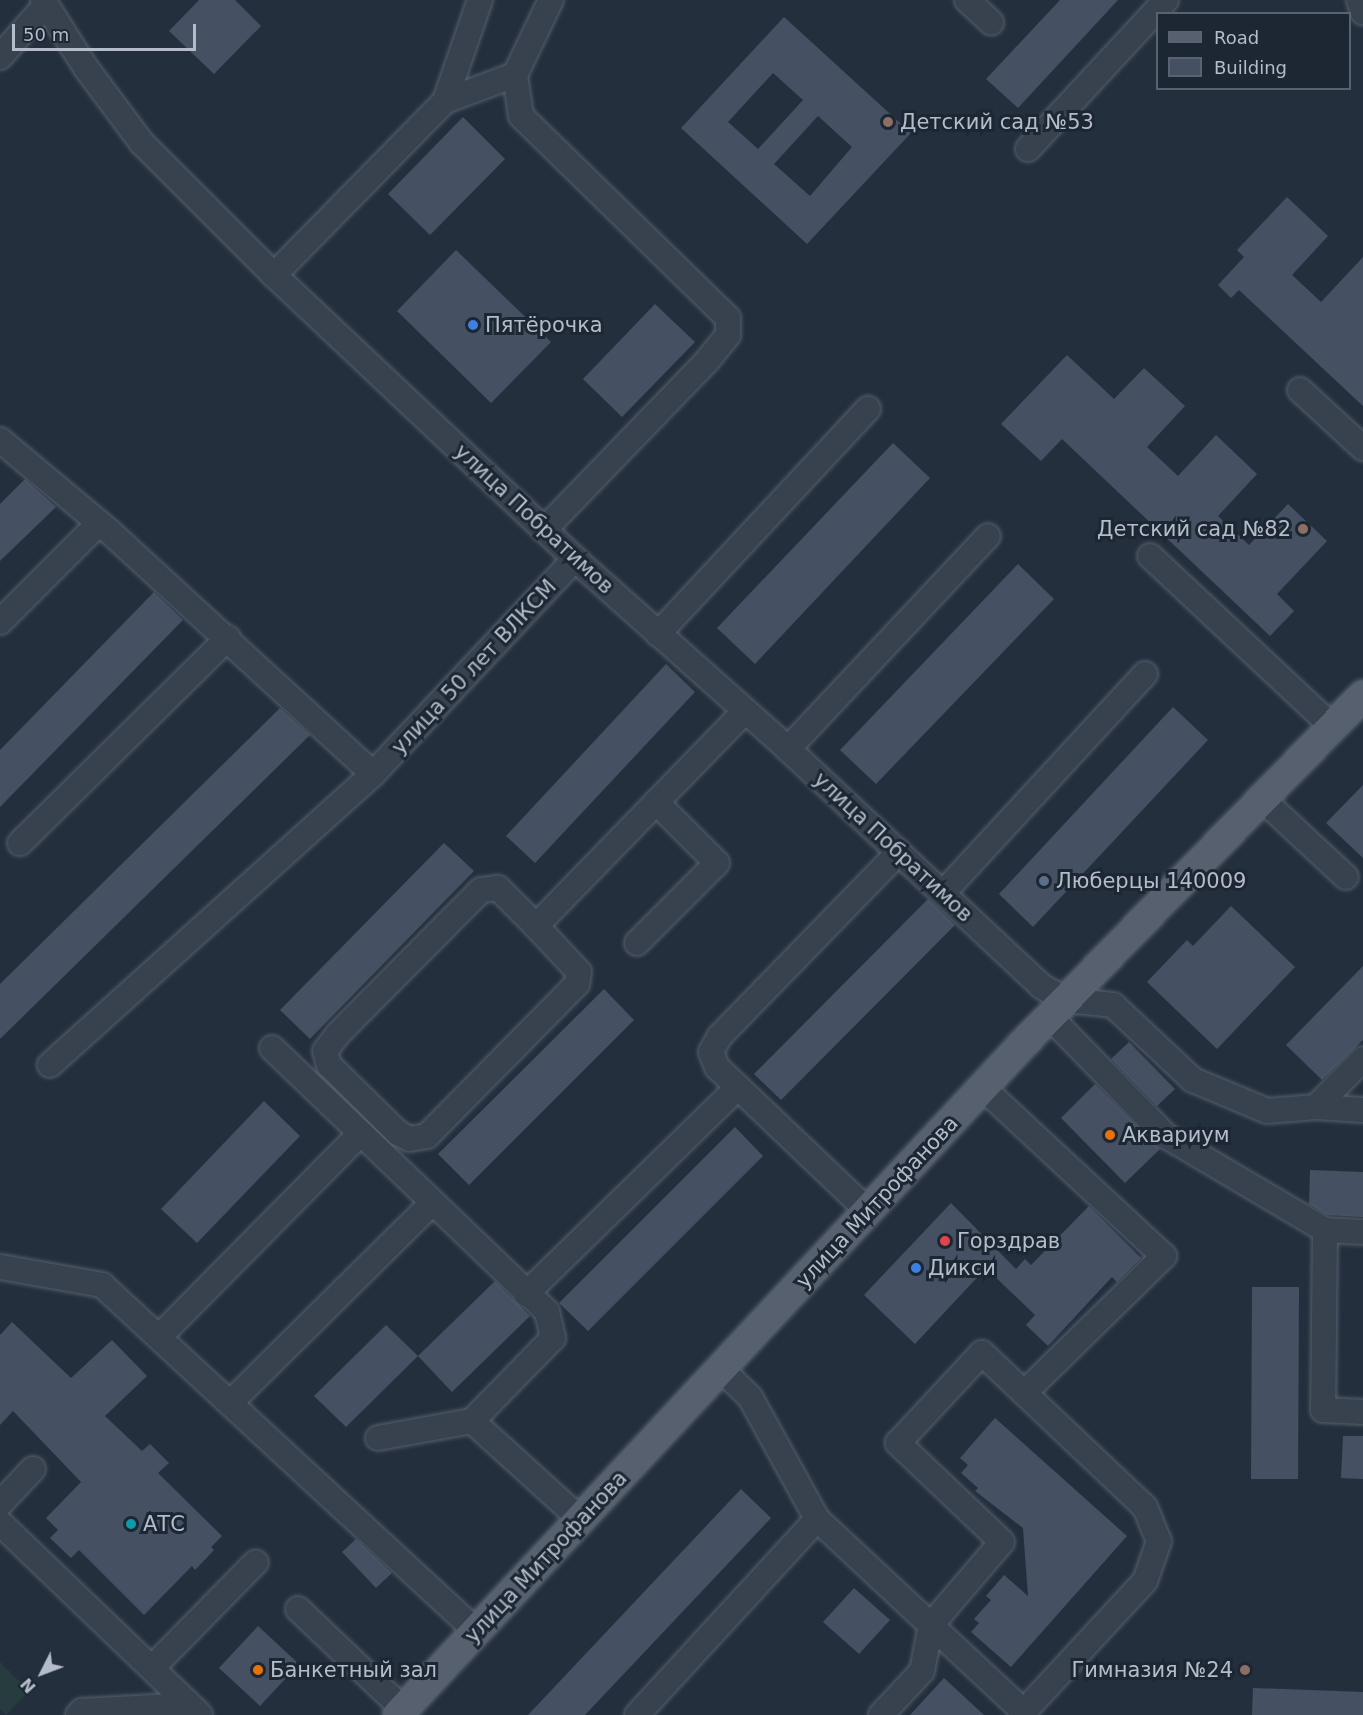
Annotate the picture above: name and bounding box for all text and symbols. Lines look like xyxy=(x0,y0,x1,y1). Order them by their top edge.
scale bar xyxy=(15,12,200,50)
legend xyxy=(1156,12,1351,90)
text: 50 m xyxy=(23,24,69,45)
text: Road xyxy=(1214,27,1259,48)
text: Building xyxy=(1214,57,1287,78)
place label: Детский сад №53 xyxy=(900,109,1094,135)
marker: Детский сад №53 xyxy=(881,115,895,129)
place label: Пятёрочка xyxy=(485,312,603,338)
marker: Пятёрочка xyxy=(466,318,480,332)
street label: улица Побратимов xyxy=(449,439,619,599)
place label: Детский сад №82 xyxy=(1097,516,1291,542)
marker: Детский сад №82 xyxy=(1296,522,1310,536)
street label: улица 50 лет ВЛКСМ xyxy=(386,574,562,760)
street label: улица Побратимов xyxy=(808,767,978,927)
place label: Люберцы 140009 xyxy=(1056,868,1246,894)
marker: Люберцы 140009 xyxy=(1037,874,1051,888)
street label: улица Митрофанова xyxy=(791,1111,963,1293)
place label: Аквариум xyxy=(1122,1122,1230,1148)
marker: Аквариум xyxy=(1103,1128,1117,1142)
place label: Горздрав xyxy=(957,1228,1060,1254)
marker: Горздрав xyxy=(938,1234,952,1248)
place label: Дикси xyxy=(928,1255,996,1281)
marker: Дикси xyxy=(909,1261,923,1275)
street label: улица Митрофанова xyxy=(460,1466,632,1648)
place label: АТС xyxy=(143,1511,185,1537)
marker: АТС xyxy=(124,1517,138,1531)
north arrow xyxy=(12,1643,72,1703)
place label: Банкетный зал xyxy=(270,1657,437,1683)
place label: Гимназия №24 xyxy=(1071,1657,1233,1683)
marker: Банкетный зал xyxy=(251,1663,265,1677)
marker: Гимназия №24 xyxy=(1238,1663,1252,1677)
text: N xyxy=(17,1674,40,1697)

